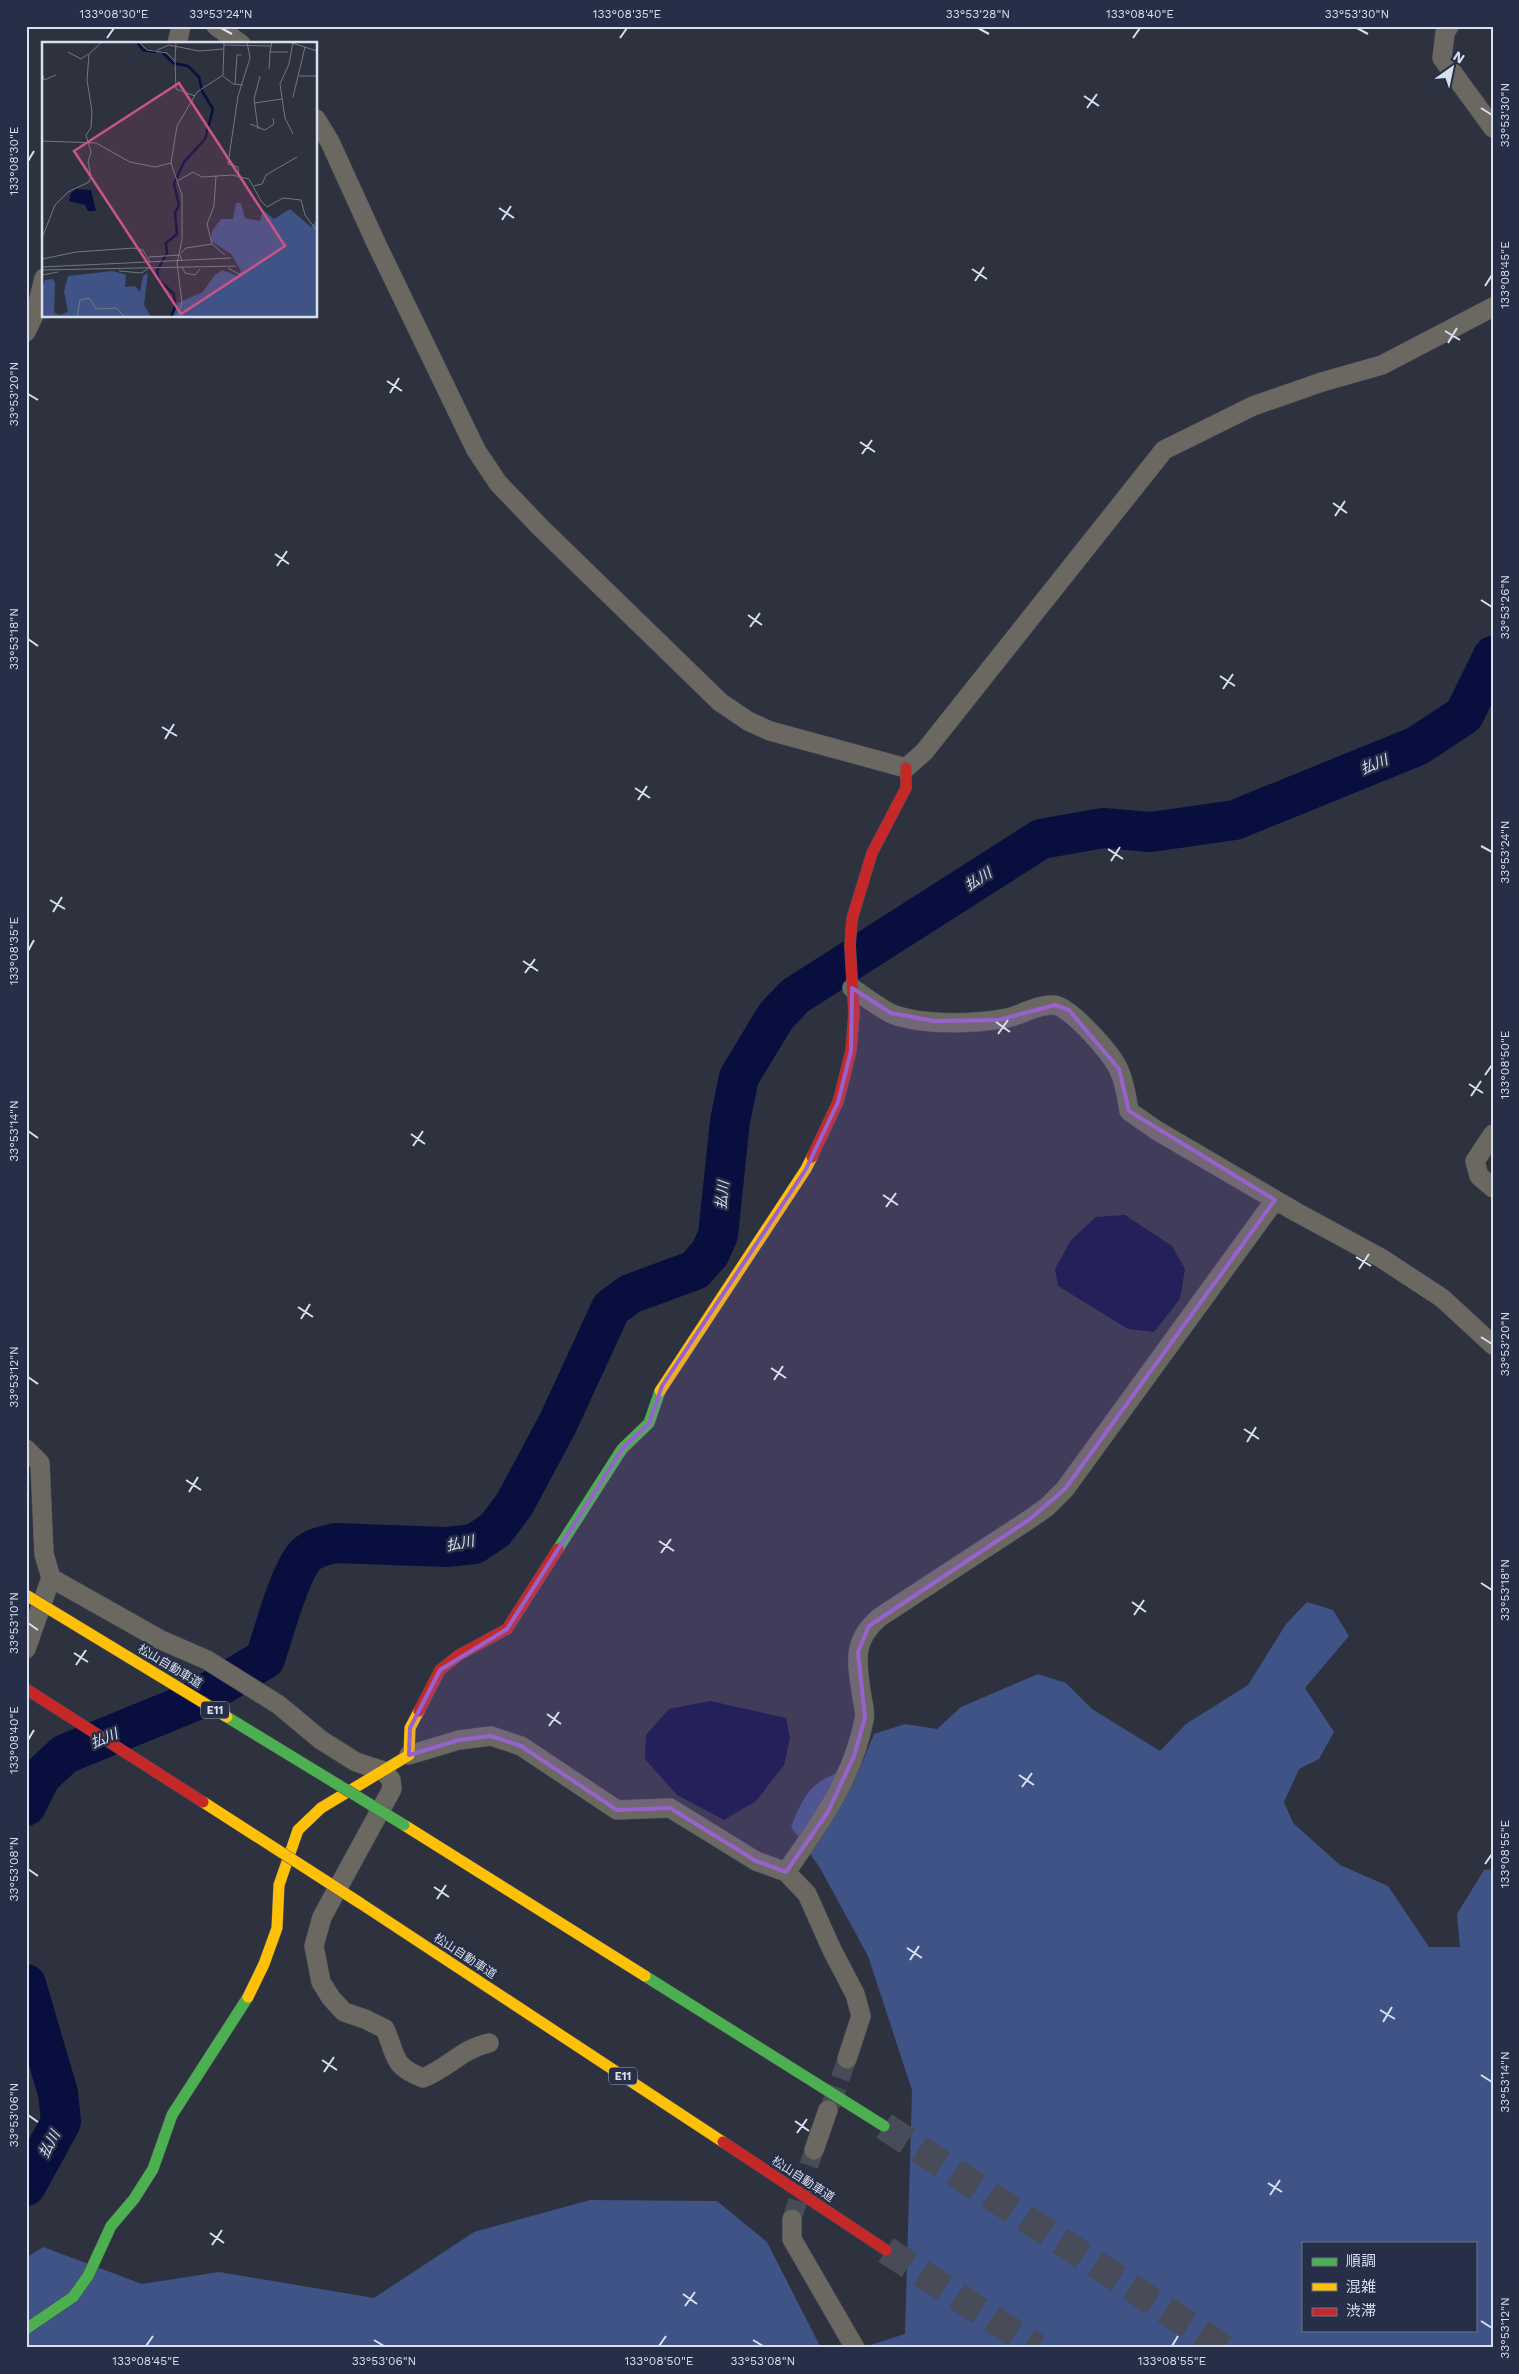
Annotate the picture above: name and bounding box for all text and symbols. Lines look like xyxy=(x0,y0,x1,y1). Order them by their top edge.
text: 133°08'30"E xyxy=(80,7,149,21)
text: 33°53'24"N xyxy=(189,7,253,21)
text: 133°08'35"E xyxy=(593,7,662,21)
text: 33°53'28"N xyxy=(946,7,1010,21)
text: 133°08'40"E xyxy=(1106,7,1174,21)
text: 33°53'30"N xyxy=(1325,7,1389,21)
inset map xyxy=(42,42,318,318)
north arrow xyxy=(1426,42,1476,92)
text: N xyxy=(1450,48,1468,67)
text: 33°53'30"N xyxy=(1498,83,1512,147)
text: 133°08'30"E xyxy=(7,126,21,195)
text: 133°08'45"E xyxy=(1498,241,1512,309)
text: 33°53'20"N xyxy=(7,362,21,426)
text: 33°53'26"N xyxy=(1498,575,1512,639)
text: 33°53'18"N xyxy=(7,608,21,670)
water label: 払川 xyxy=(1358,751,1392,777)
text: 33°53'24"N xyxy=(1498,820,1512,884)
water label: 払川 xyxy=(962,864,996,893)
text: 133°08'35"E xyxy=(7,916,21,985)
text: 133°08'50"E xyxy=(1498,1030,1512,1099)
text: 33°53'14"N xyxy=(7,1100,21,1162)
water label: 払川 xyxy=(713,1178,732,1210)
text: 33°53'20"N xyxy=(1498,1312,1512,1376)
text: 33°53'12"N xyxy=(7,1346,21,1408)
water label: 払川 xyxy=(445,1532,477,1554)
text: 33°53'18"N xyxy=(1498,1559,1512,1621)
text: 33°53'10"N xyxy=(7,1592,21,1654)
street label: 松山自動車道 xyxy=(136,1641,204,1691)
road number: E11 xyxy=(201,1702,229,1718)
text: 133°08'40"E xyxy=(7,1706,21,1774)
water label: 払川 xyxy=(88,1725,122,1751)
text: 133°08'55"E xyxy=(1498,1820,1512,1888)
text: 33°53'08"N xyxy=(7,1837,21,1901)
street label: 松山自動車道 xyxy=(431,1931,499,1981)
text: 33°53'14"N xyxy=(1498,2051,1512,2113)
road number: E11 xyxy=(609,2068,637,2084)
text: 33°53'06"N xyxy=(7,2083,21,2147)
water label: 払川 xyxy=(35,2126,64,2160)
street label: 松山自動車道 xyxy=(769,2154,837,2204)
legend xyxy=(1302,2242,1476,2332)
text: 順調 xyxy=(1346,2252,1376,2270)
text: 混雑 xyxy=(1346,2278,1376,2296)
text: 33°53'12"N xyxy=(1498,2297,1512,2359)
text: 渋滞 xyxy=(1346,2302,1376,2320)
text: 133°08'45"E xyxy=(112,2354,180,2368)
text: 33°53'06"N xyxy=(352,2354,416,2368)
text: 133°08'50"E xyxy=(625,2354,694,2368)
text: 33°53'08"N xyxy=(731,2354,795,2368)
text: 133°08'55"E xyxy=(1138,2354,1206,2368)

